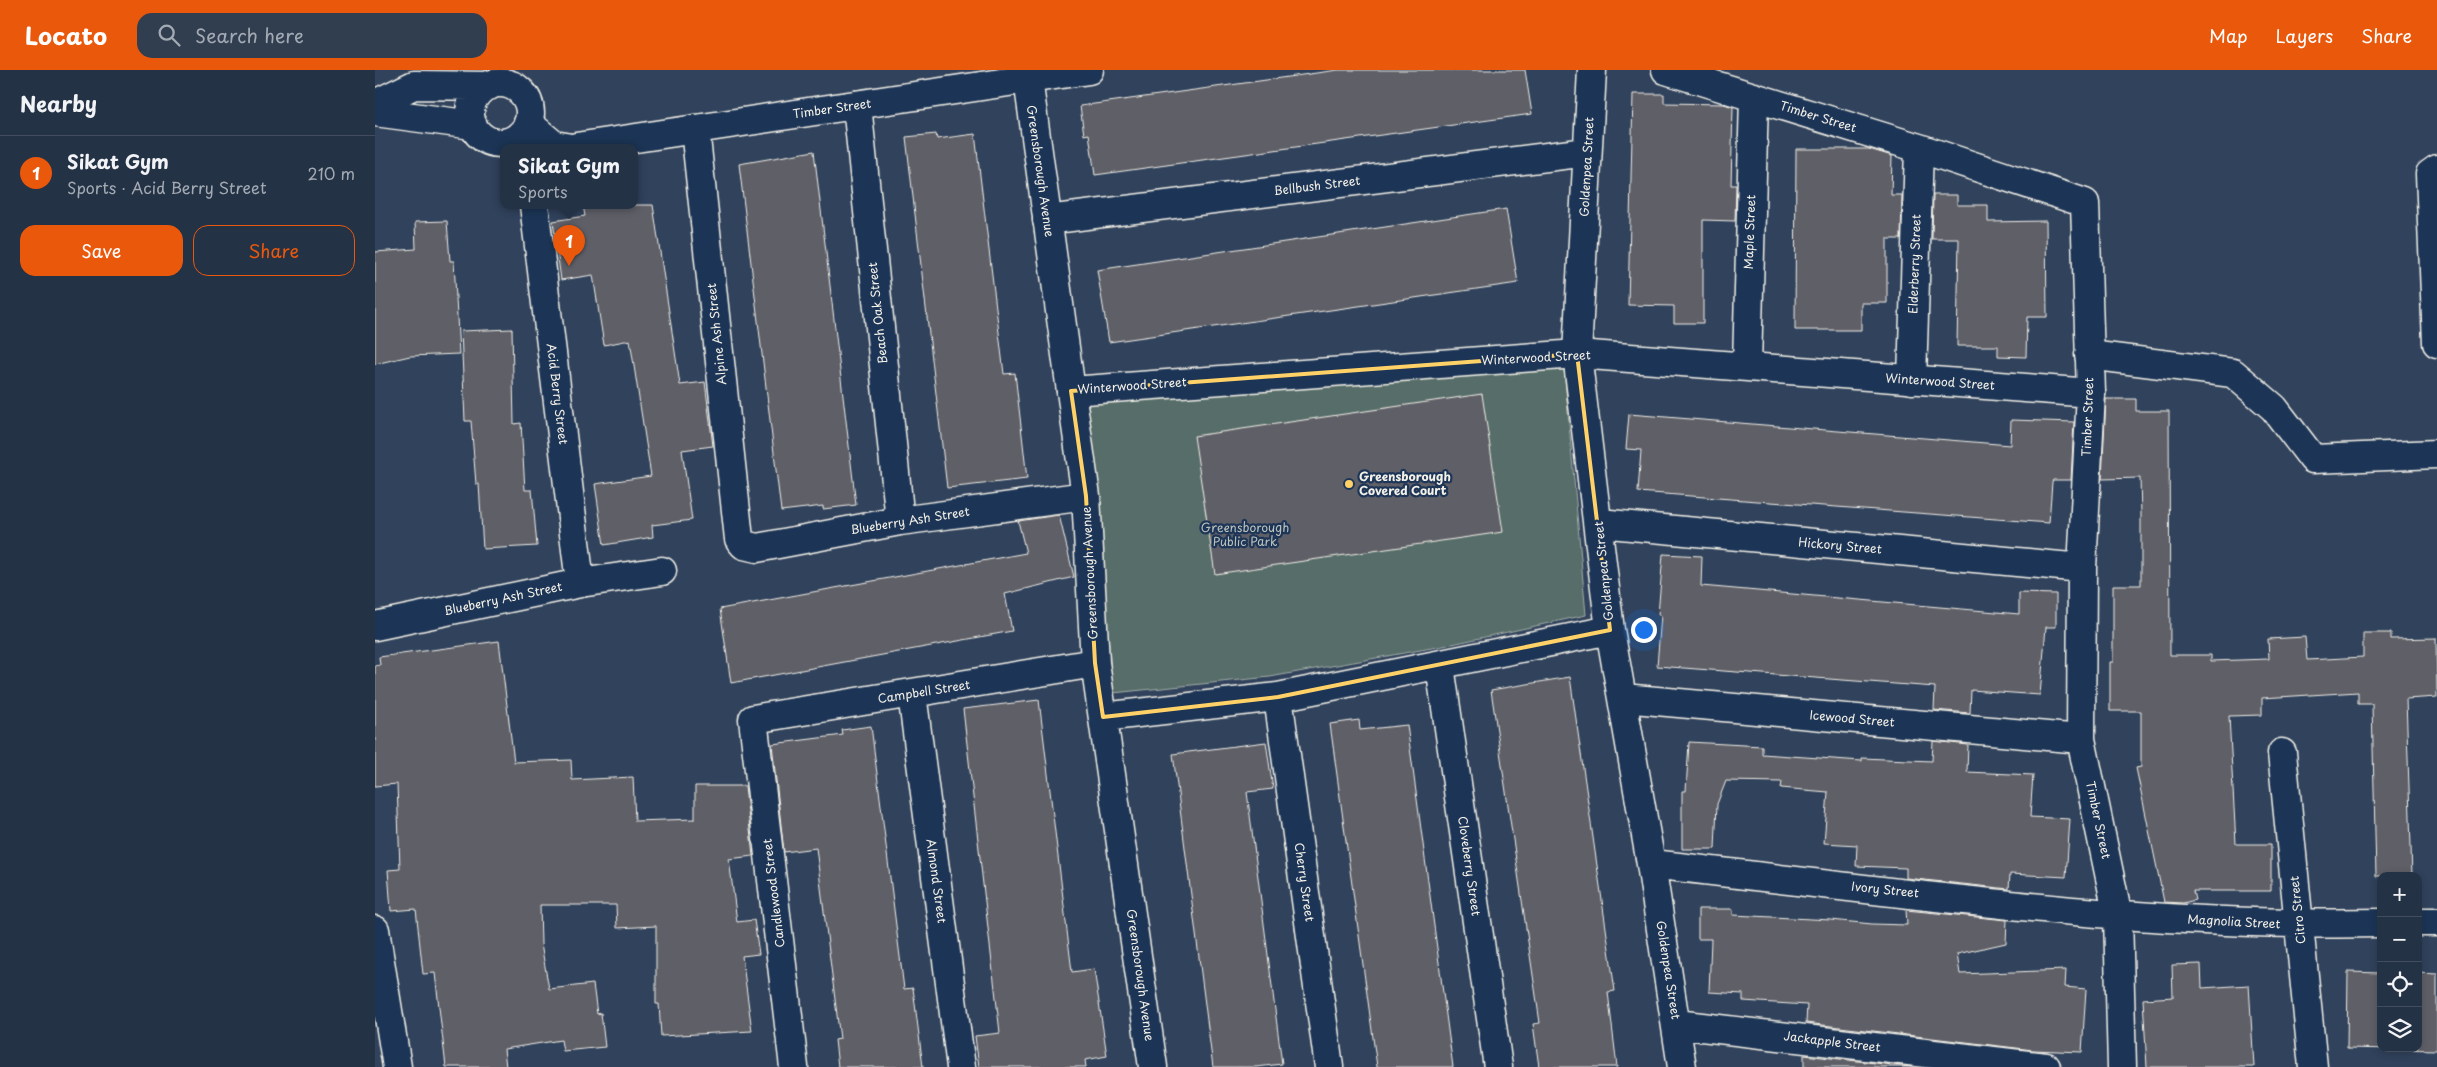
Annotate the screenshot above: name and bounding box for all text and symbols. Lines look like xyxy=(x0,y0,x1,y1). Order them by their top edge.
search box xyxy=(137,13,487,58)
text: Locato xyxy=(25,17,107,53)
icon: search xyxy=(155,21,183,49)
text: Search here xyxy=(195,21,304,49)
text: Map xyxy=(2209,22,2248,49)
text: Layers xyxy=(2276,22,2333,49)
text: Share xyxy=(2361,22,2412,49)
text: Nearby xyxy=(20,87,97,119)
street label: Timber Street xyxy=(791,94,872,122)
street label: Timber Street xyxy=(1778,96,1859,136)
street label: Greensborough Avenue xyxy=(1023,104,1059,238)
street label: Goldenpea Street xyxy=(1574,117,1598,217)
popup xyxy=(500,144,638,209)
text: Sikat Gym xyxy=(67,147,169,175)
text: Sikat Gym xyxy=(518,151,620,179)
text: 1 xyxy=(32,161,40,185)
text: 210 m xyxy=(307,161,355,185)
street label: Bellbush Street xyxy=(1273,171,1361,199)
text: Sports · Acid Berry Street xyxy=(67,175,266,199)
text: Sports xyxy=(518,179,567,203)
street label: Maple Street xyxy=(1739,194,1759,270)
street label: Elderberry Street xyxy=(1903,214,1925,314)
button: Save xyxy=(20,225,183,276)
button: Share xyxy=(193,225,355,276)
pin: 1 xyxy=(553,225,585,266)
street label: Beach Oak Street xyxy=(863,261,891,365)
street label: Alpine Ash Street xyxy=(702,282,730,386)
street label: Acid Berry Street xyxy=(543,342,573,446)
street label: Winterwood Street xyxy=(1481,345,1591,369)
street label: Winterwood Street xyxy=(1885,368,1995,394)
street label: Winterwood Street xyxy=(1077,372,1187,398)
street label: Timber Street xyxy=(2077,377,2097,457)
place label: Greensborough Covered Court xyxy=(1359,467,1451,499)
marker: Greensborough Covered Court xyxy=(1343,478,1355,490)
street label: Blueberry Ash Street xyxy=(849,502,971,538)
street label: Greensborough Avenue xyxy=(1077,506,1101,640)
park label: Greensborough Public Park xyxy=(1201,518,1289,550)
street label: Goldenpea Street xyxy=(1589,520,1617,622)
street label: Hickory Street xyxy=(1798,532,1883,558)
street label: Blueberry Ash Street xyxy=(442,577,564,619)
your location xyxy=(1631,617,1657,643)
street label: Campbell Street xyxy=(876,675,971,707)
street label: Icewood Street xyxy=(1809,705,1895,731)
street label: Timber Street xyxy=(2082,779,2116,860)
street label: Cloveberry Street xyxy=(1454,815,1486,917)
street label: Candlewood Street xyxy=(757,838,789,949)
street label: Almond Street xyxy=(922,838,952,924)
street label: Cherry Street xyxy=(1291,841,1319,923)
map controls xyxy=(2377,872,2422,1052)
button: + xyxy=(2377,872,2422,917)
street label: Citro Street xyxy=(2284,875,2310,945)
street label: Ivory Street xyxy=(1850,877,1920,902)
street label: Greensborough Avenue xyxy=(1123,908,1159,1042)
street label: Magnolia Street xyxy=(2187,910,2281,932)
button: − xyxy=(2377,917,2422,962)
street label: Goldenpea Street xyxy=(1652,919,1686,1021)
button: locate xyxy=(2377,962,2422,1007)
button: layers xyxy=(2377,1007,2422,1052)
street label: Jackapple Street xyxy=(1783,1026,1882,1056)

